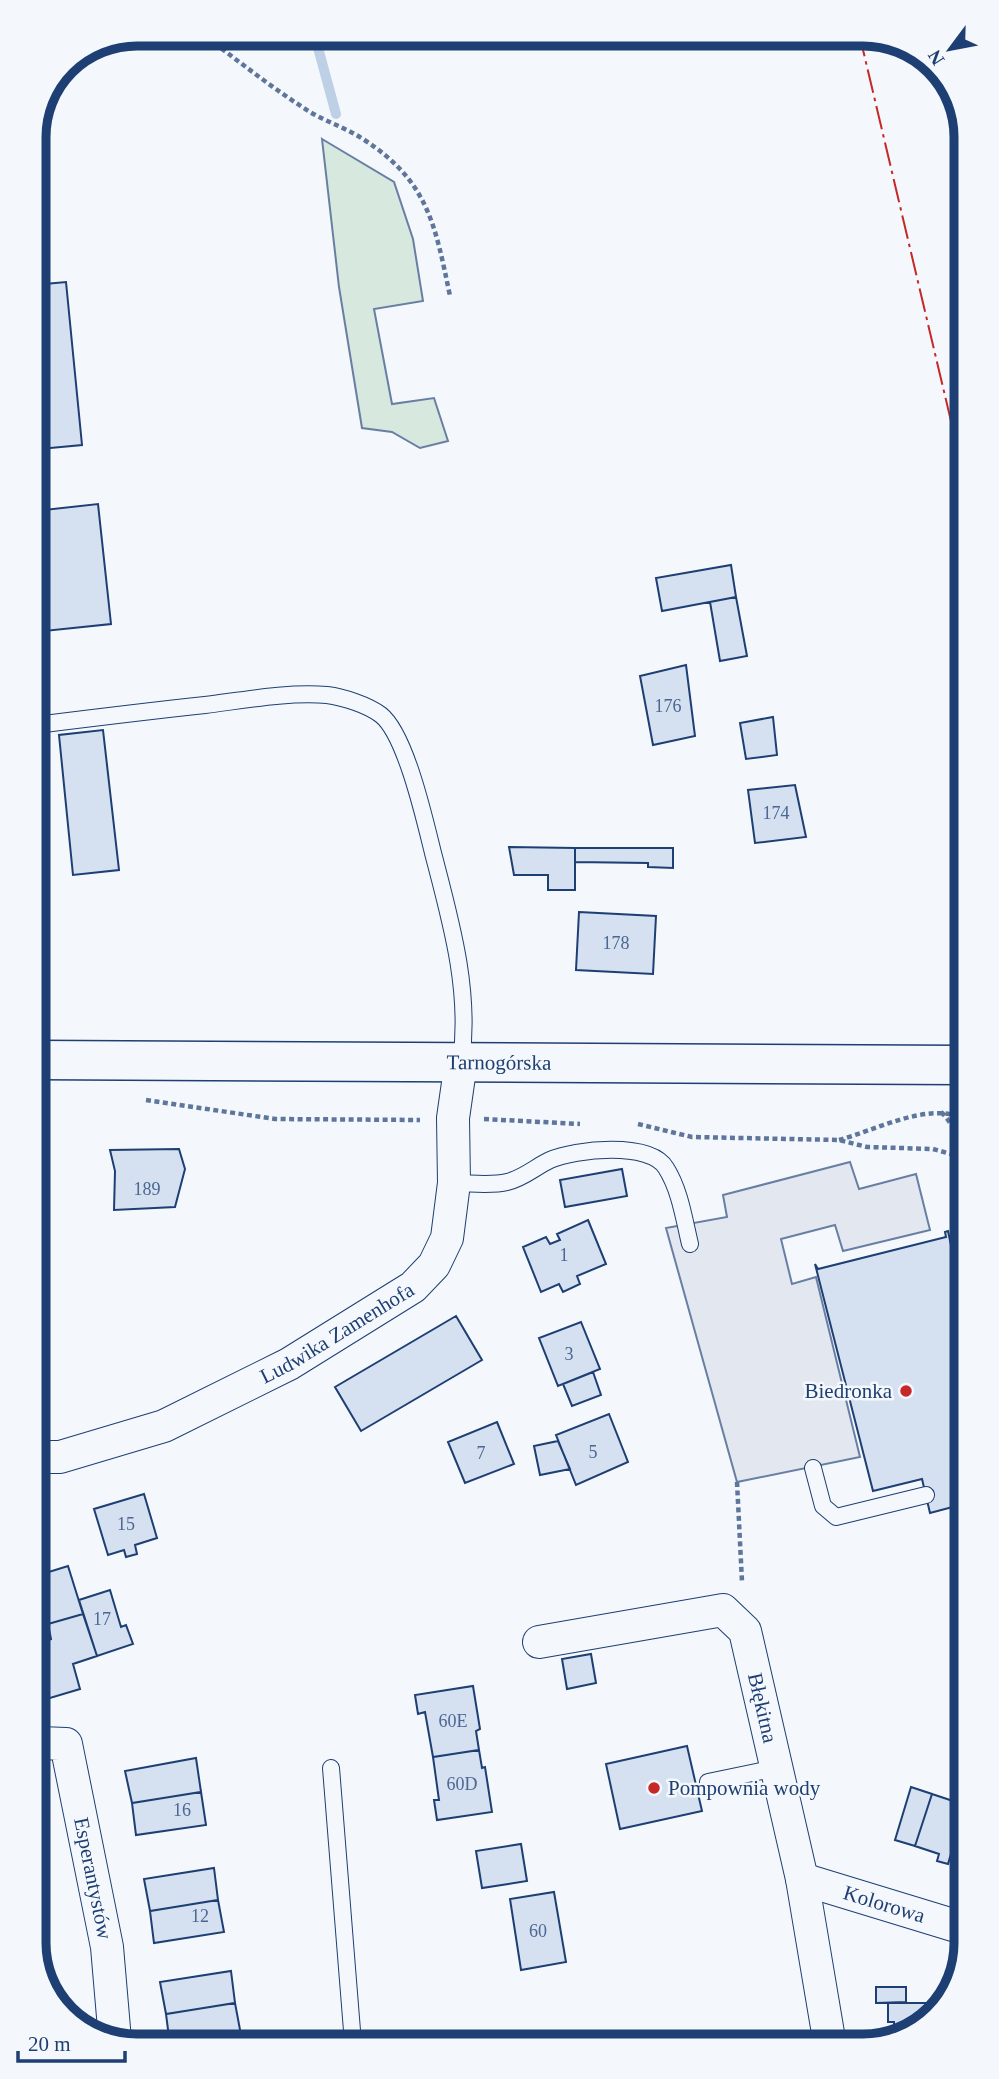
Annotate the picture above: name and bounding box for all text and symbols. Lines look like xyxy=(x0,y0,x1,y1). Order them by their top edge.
north arrow xyxy=(915,14,985,84)
text: N xyxy=(923,46,949,69)
house number: 176 xyxy=(655,696,682,716)
house number: 174 xyxy=(763,803,790,823)
house number: 178 xyxy=(603,933,630,953)
street label: Tarnogórska xyxy=(447,1050,552,1075)
house number: 189 xyxy=(134,1179,161,1199)
house number: 1 xyxy=(560,1245,569,1265)
street label: Ludwika Zamenhofa xyxy=(256,1277,419,1388)
house number: 3 xyxy=(565,1344,574,1364)
place label: Biedronka xyxy=(805,1379,893,1403)
marker: Biedronka xyxy=(898,1383,914,1399)
house number: 5 xyxy=(589,1442,598,1462)
house number: 7 xyxy=(477,1443,486,1463)
house number: 15 xyxy=(117,1514,135,1534)
house number: 17 xyxy=(93,1609,111,1629)
street label: Błękitna xyxy=(743,1670,782,1746)
house number: 60E xyxy=(439,1711,468,1731)
house number: 60D xyxy=(447,1774,478,1794)
place label: Pompownia wody xyxy=(668,1776,821,1800)
marker: Pompownia wody xyxy=(646,1780,662,1796)
house number: 16 xyxy=(173,1800,191,1820)
street label: Esperantystów xyxy=(69,1815,117,1942)
street label: Kolorowa xyxy=(841,1880,929,1928)
house number: 12 xyxy=(191,1906,209,1926)
house number: 60 xyxy=(529,1921,547,1941)
scale bar xyxy=(18,2020,124,2064)
text: 20 m xyxy=(28,2032,71,2056)

